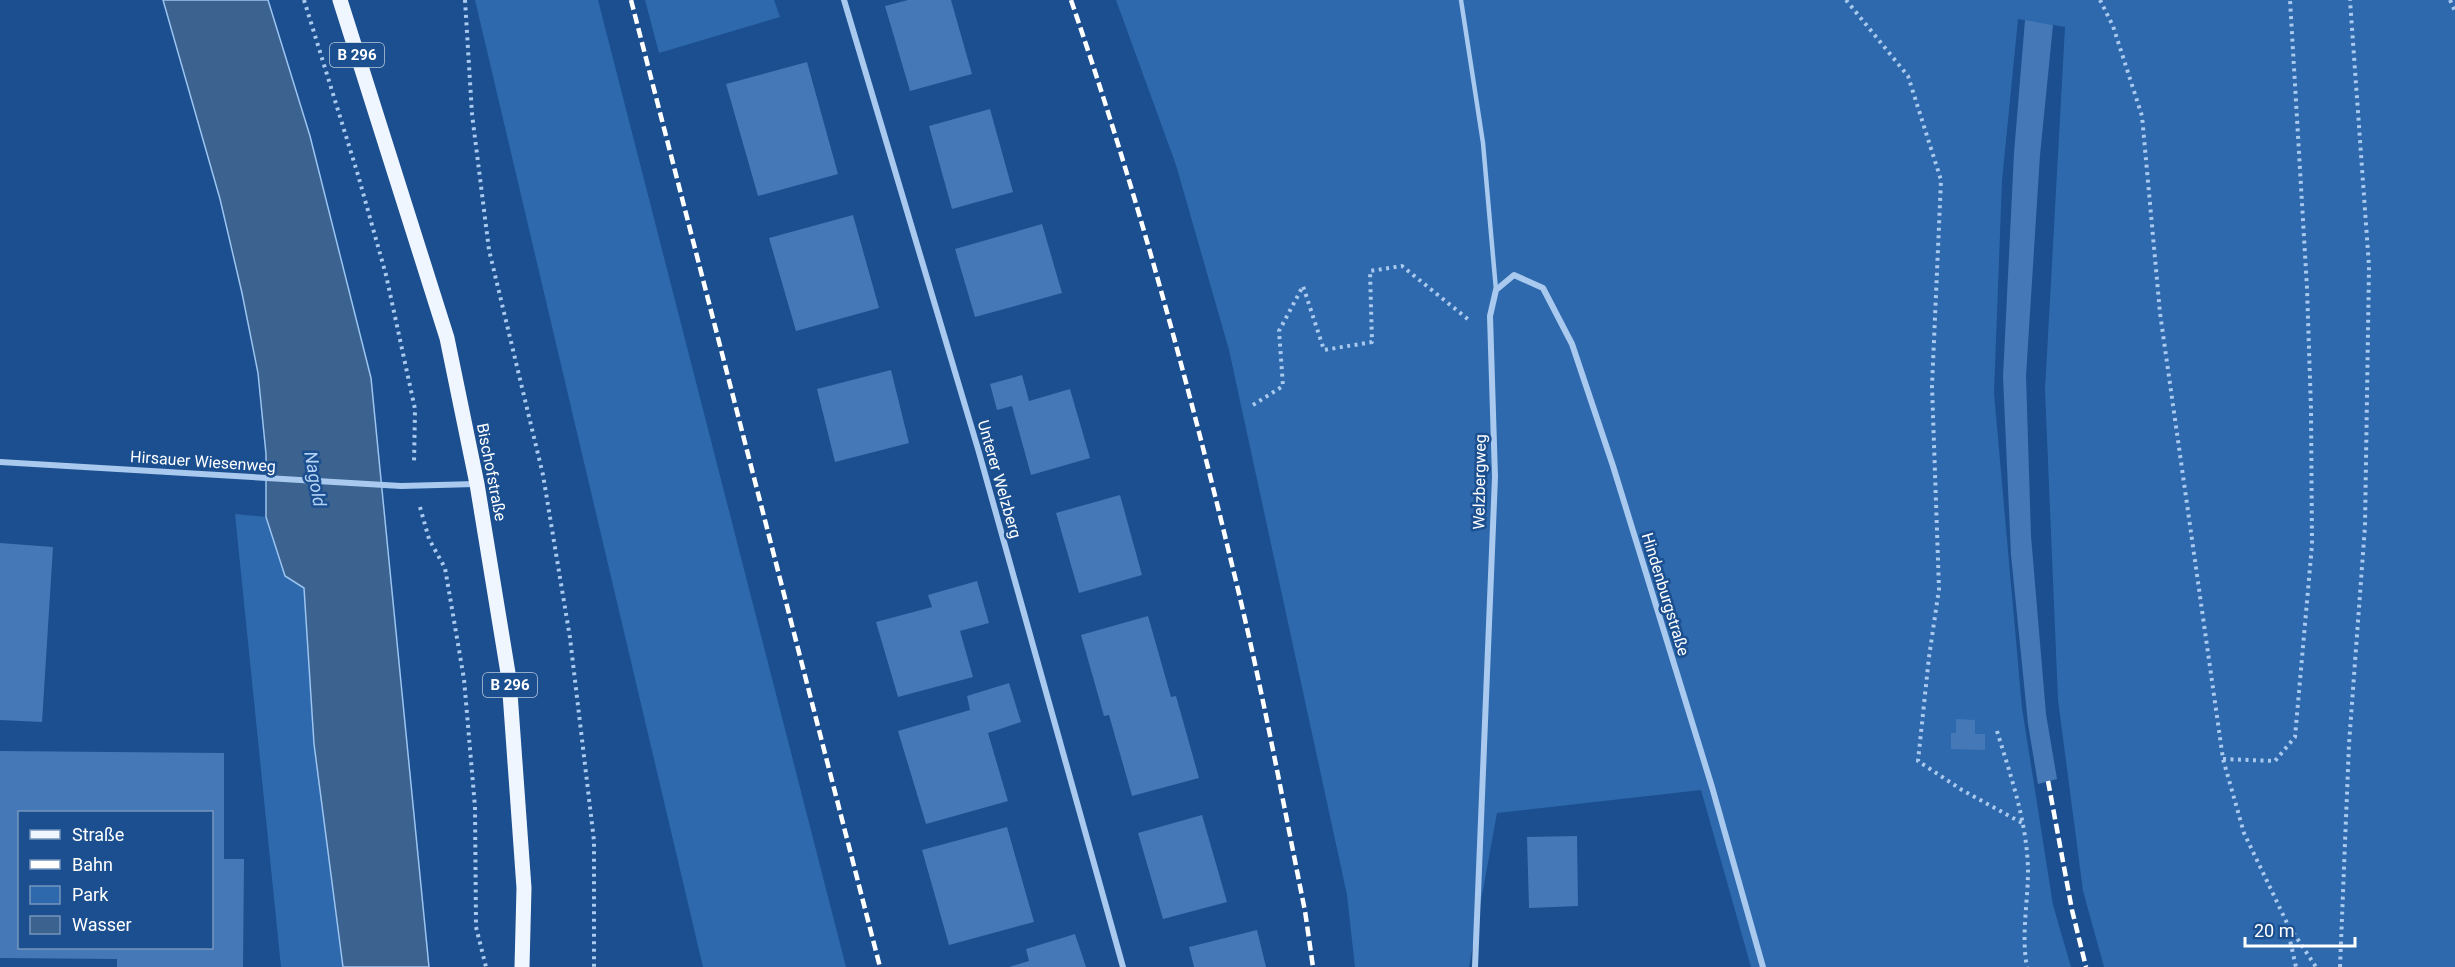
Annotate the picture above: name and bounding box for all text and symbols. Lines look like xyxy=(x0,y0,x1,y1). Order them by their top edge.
road number: B 296 xyxy=(330,43,384,67)
street label: Unterer Welzberg xyxy=(974,418,1025,540)
street label: Bischofstraße xyxy=(473,422,510,523)
street label: Welzbergweg xyxy=(1469,434,1490,530)
street label: Hirsauer Wiesenweg xyxy=(129,447,276,476)
water label: Nagold xyxy=(300,450,331,509)
street label: Hindenburgstraße xyxy=(1638,530,1693,658)
road number: B 296 xyxy=(483,673,537,697)
legend xyxy=(18,811,213,949)
text: Straße xyxy=(72,824,124,845)
text: Bahn xyxy=(72,854,113,875)
text: Park xyxy=(72,884,109,905)
scale bar xyxy=(2245,910,2354,948)
text: Wasser xyxy=(72,914,132,935)
text: 20 m xyxy=(2254,920,2294,941)

